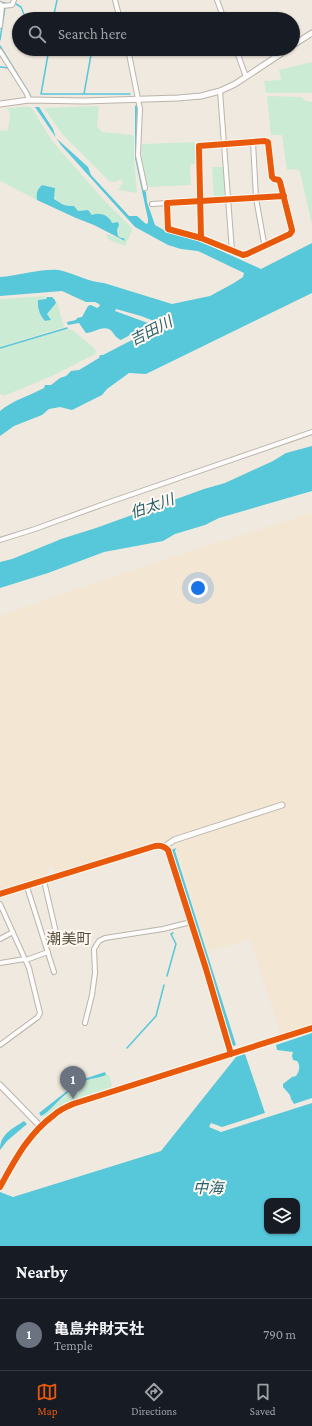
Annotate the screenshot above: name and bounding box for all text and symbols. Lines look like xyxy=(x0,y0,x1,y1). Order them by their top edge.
search box xyxy=(12,12,300,56)
icon: search xyxy=(26,23,48,45)
text: Search here xyxy=(58,26,127,42)
water label: 吉田川 xyxy=(127,313,176,348)
water label: 伯太川 xyxy=(128,490,178,521)
your location xyxy=(188,578,208,598)
district label: 潮美町 xyxy=(46,931,92,947)
pin: 1 xyxy=(60,1066,86,1099)
water label: 中海 xyxy=(193,1180,225,1196)
map controls xyxy=(264,1198,300,1234)
button: layers xyxy=(264,1198,300,1234)
text: Nearby xyxy=(16,1263,68,1282)
text: 亀島弁財天社 xyxy=(54,1321,144,1337)
text: 1 xyxy=(27,1327,31,1342)
text: 790 m xyxy=(263,1327,296,1342)
text: Temple xyxy=(54,1338,93,1353)
tab: Map xyxy=(36,1381,58,1417)
tab: Directions xyxy=(131,1381,177,1417)
tab: Saved xyxy=(250,1381,276,1417)

